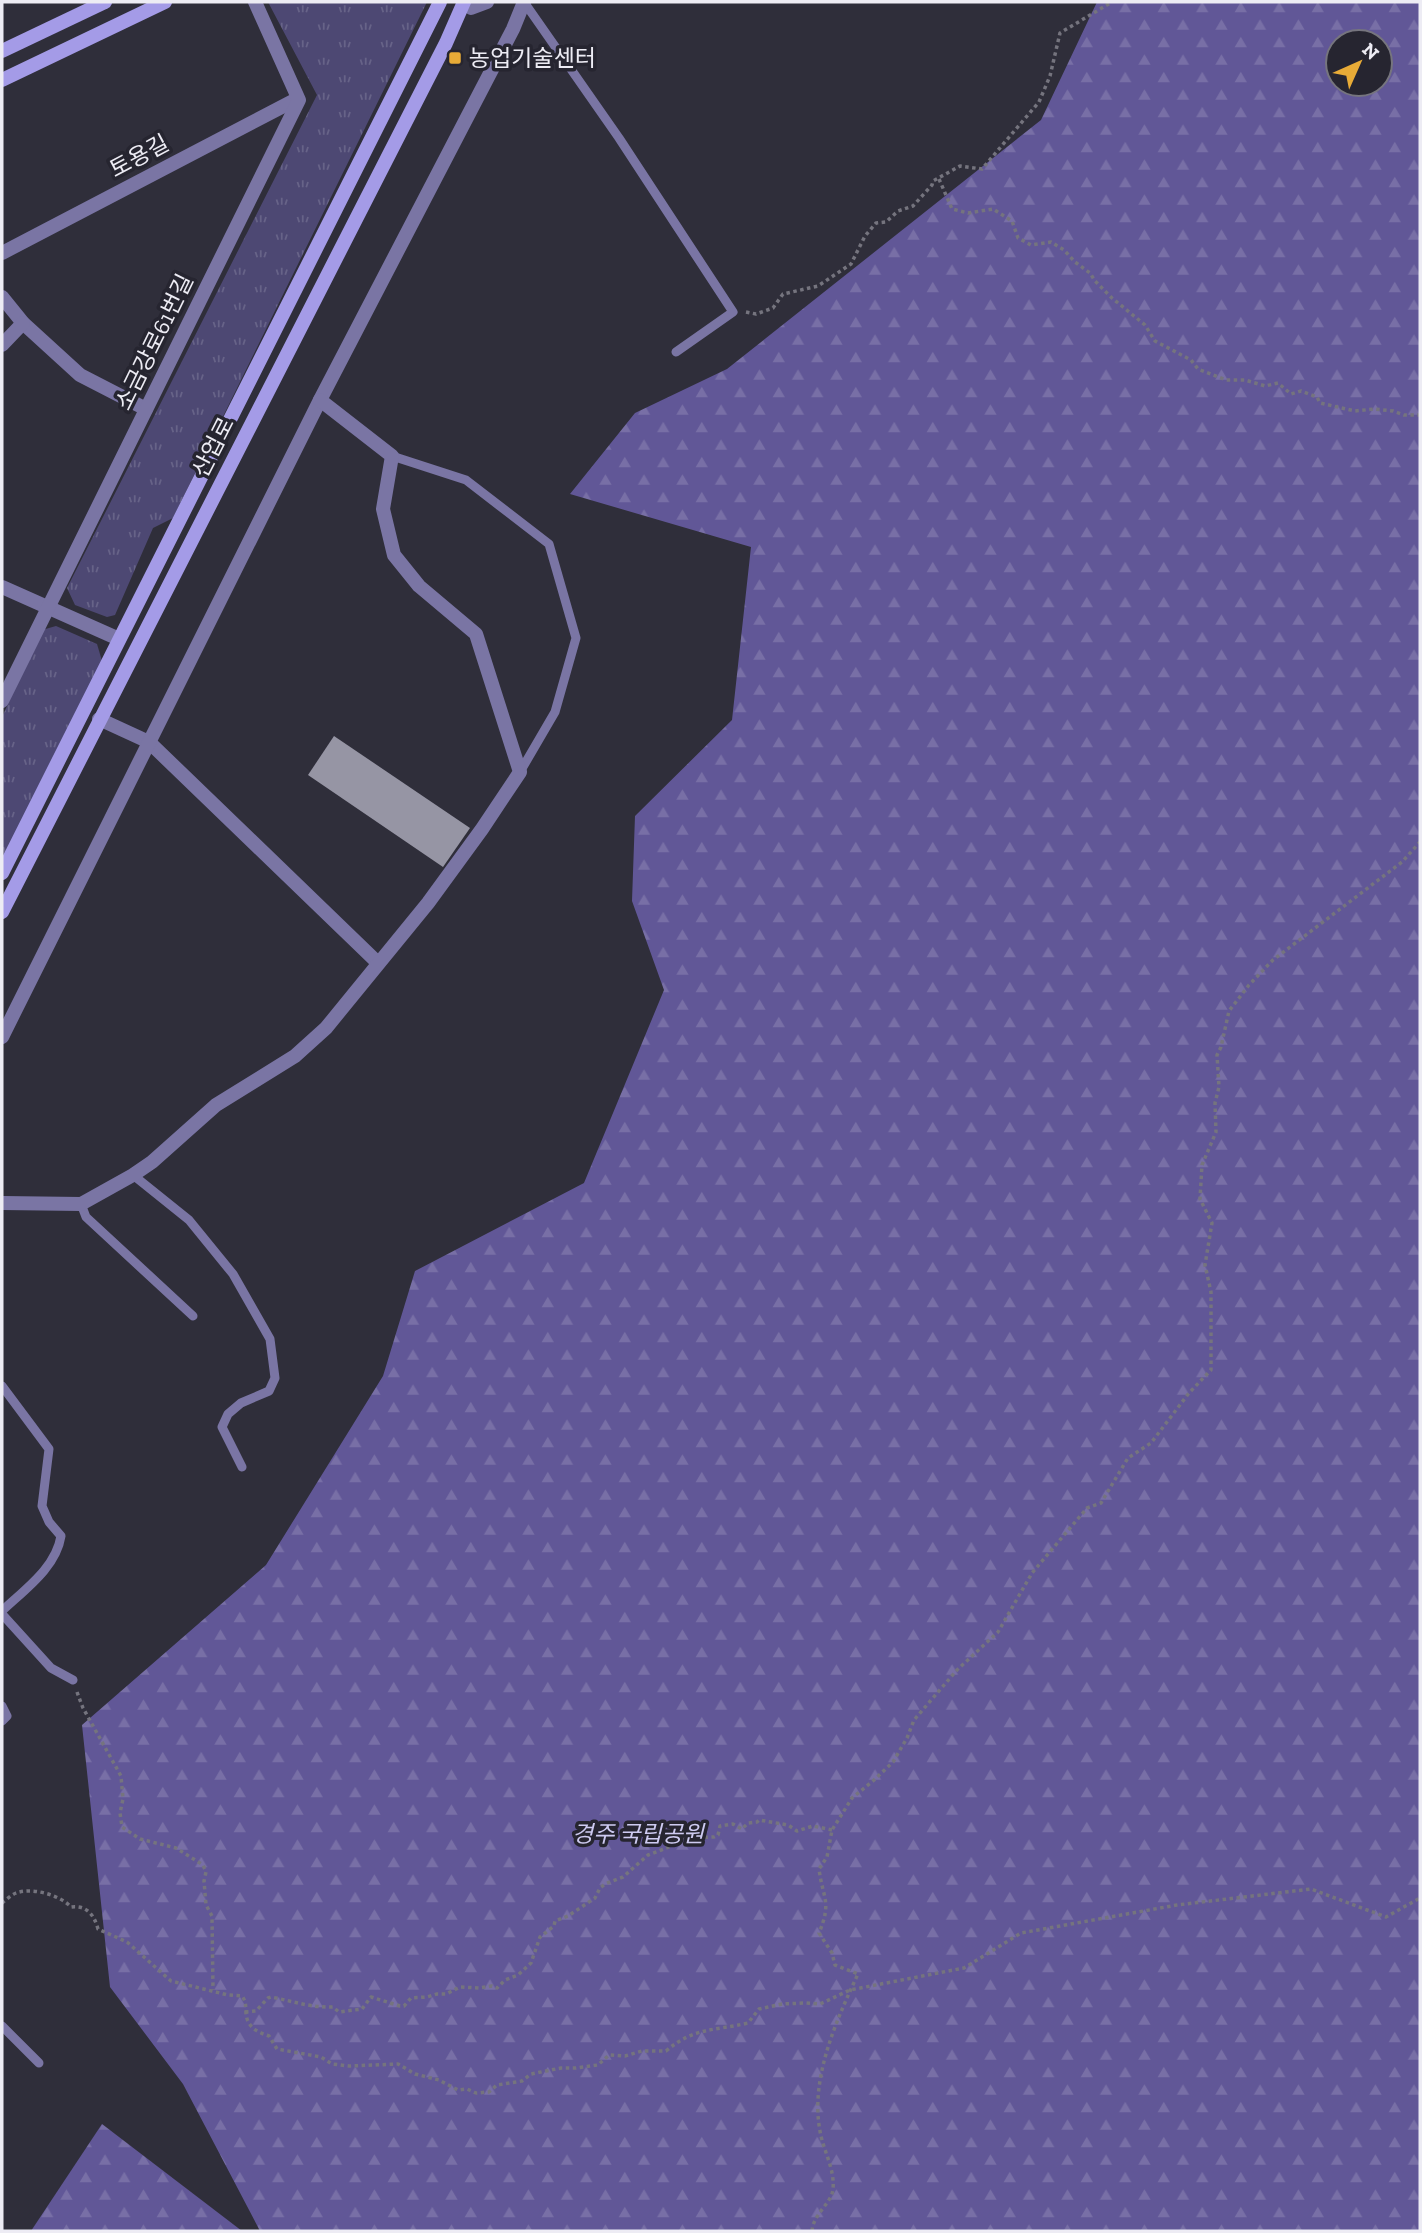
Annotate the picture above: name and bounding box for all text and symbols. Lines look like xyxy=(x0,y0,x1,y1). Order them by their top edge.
north arrow xyxy=(1324,28,1394,98)
text: N xyxy=(1357,38,1384,65)
place label: 농업기술센터 xyxy=(469,44,596,72)
marker: 농업기술센터 xyxy=(447,50,463,66)
street label: 토용길 xyxy=(104,129,174,183)
street label: 소금강로61번길 xyxy=(109,269,199,415)
street label: 산업로 xyxy=(186,412,240,482)
park label: 경주 국립공원 xyxy=(572,1820,706,1848)

